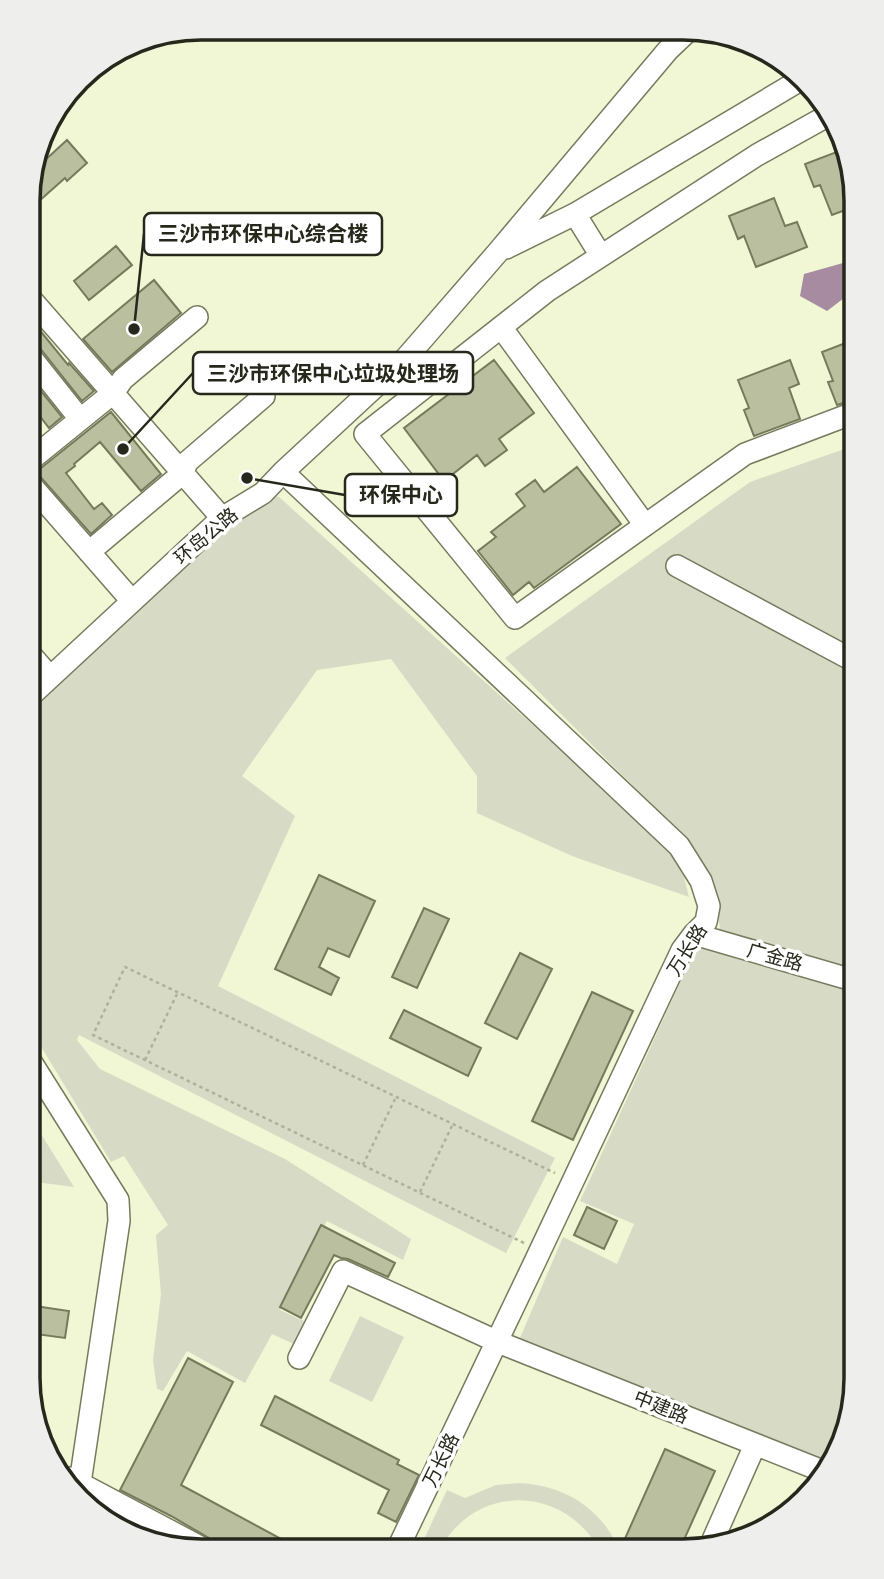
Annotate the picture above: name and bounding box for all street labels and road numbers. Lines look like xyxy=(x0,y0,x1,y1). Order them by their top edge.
street label: 环岛公路 xyxy=(169,503,243,569)
street label: 万长路 xyxy=(662,920,712,980)
street label: 广金路 xyxy=(744,938,806,976)
street label: 中建路 xyxy=(630,1386,692,1428)
street label: 万长路 xyxy=(418,1429,464,1491)

